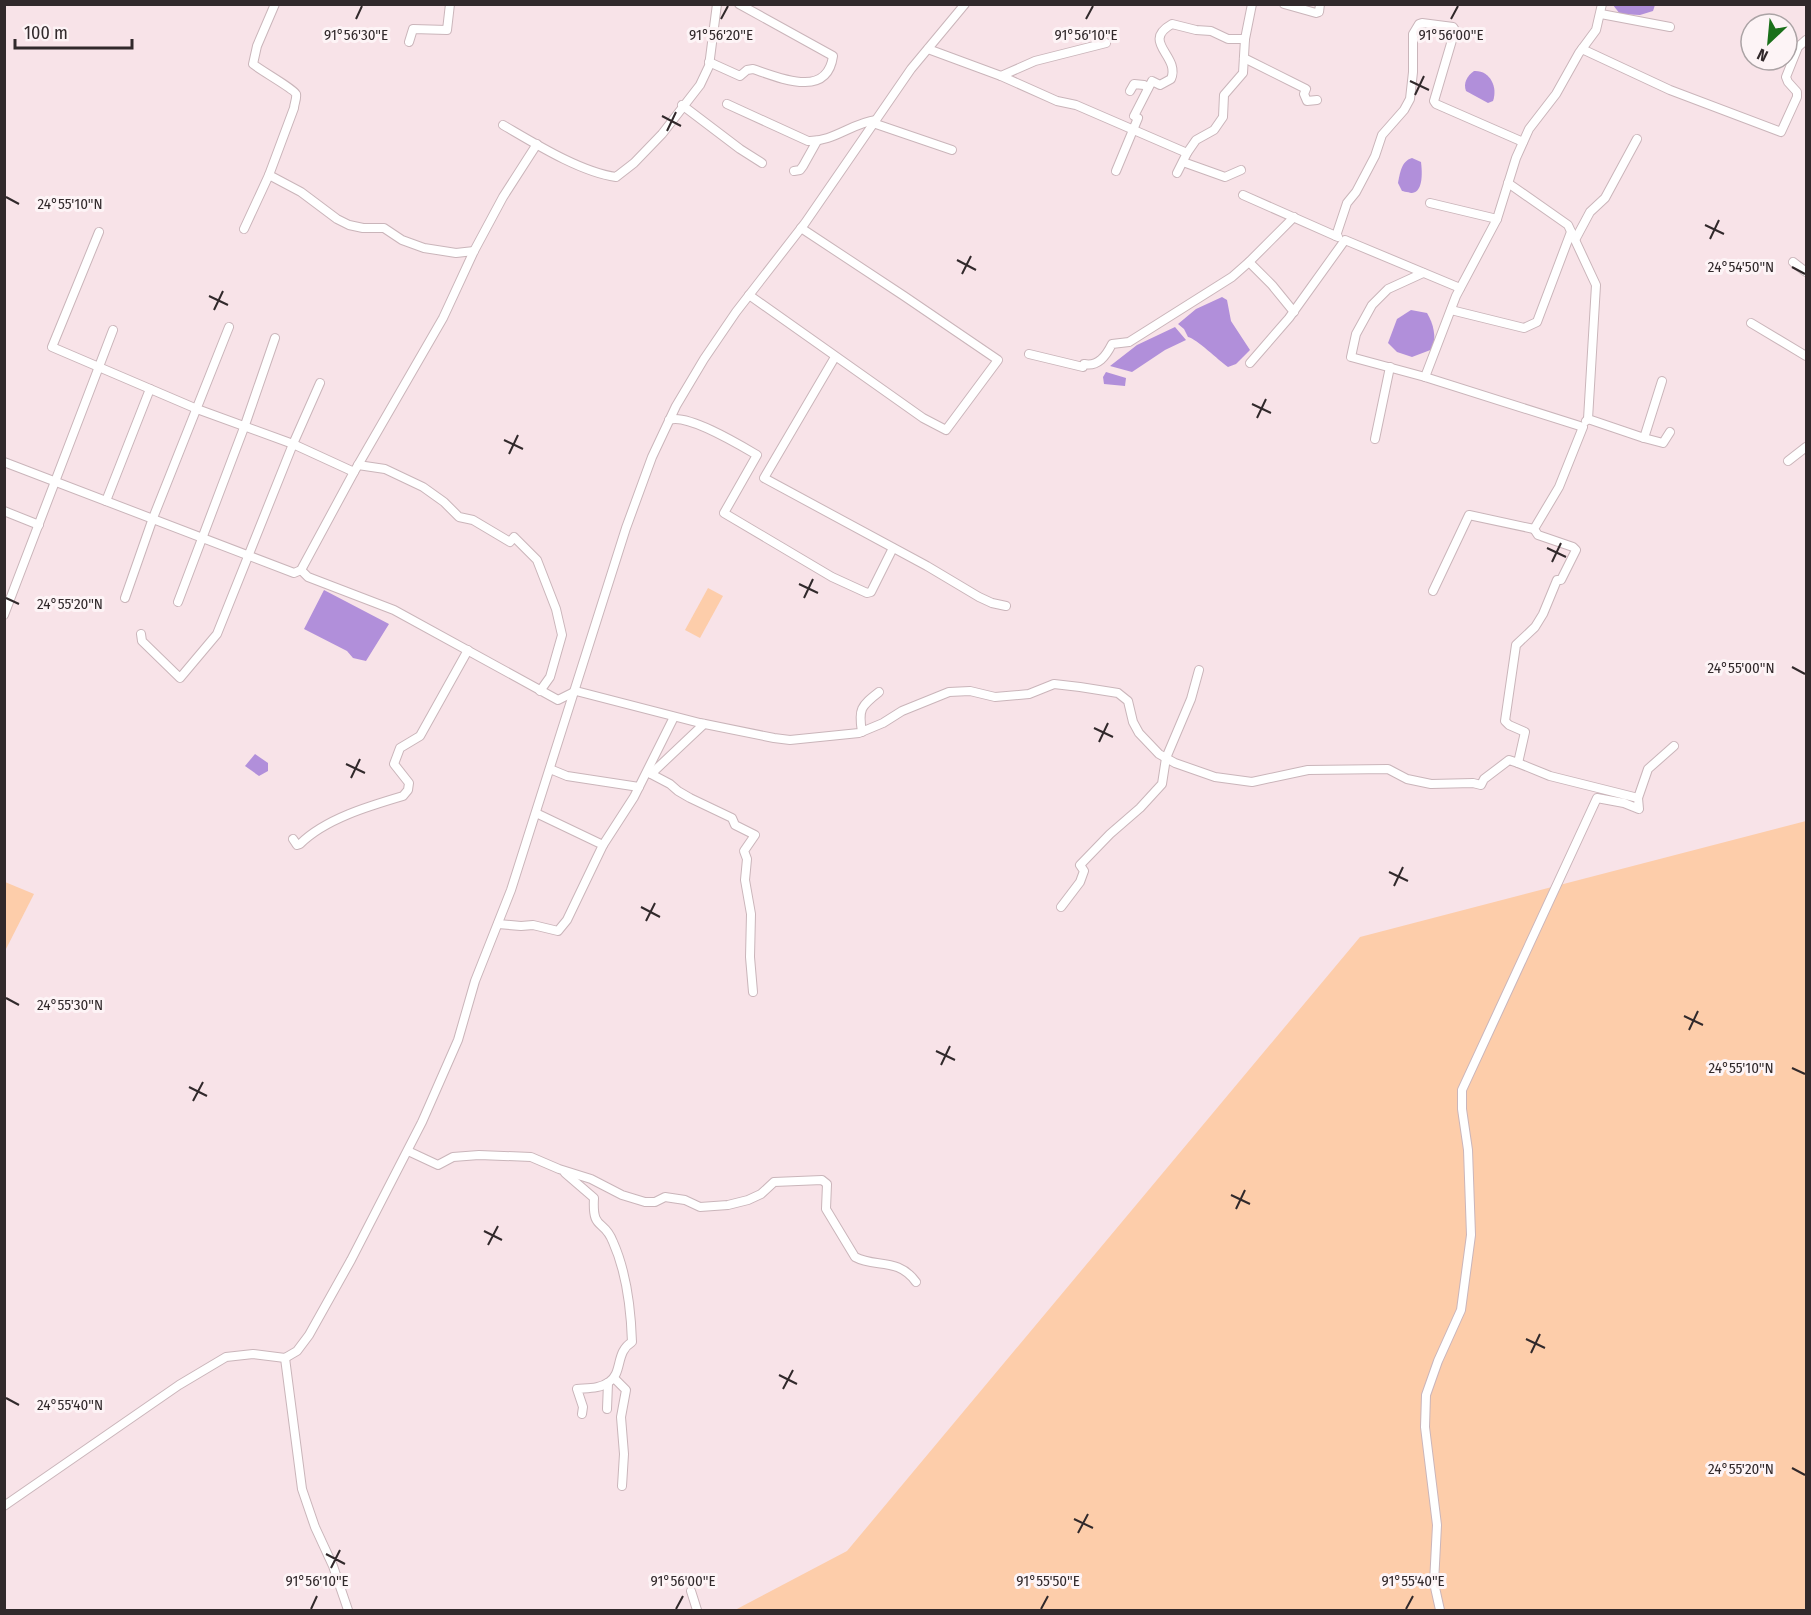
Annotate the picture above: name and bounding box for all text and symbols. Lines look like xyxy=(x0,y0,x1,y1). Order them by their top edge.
scale bar xyxy=(15,12,132,50)
north arrow xyxy=(1739,12,1799,72)
text: 100 m xyxy=(24,22,68,44)
text: 91°56'30"E xyxy=(324,26,388,44)
text: 91°56'20"E xyxy=(689,26,753,44)
text: 91°56'10"E xyxy=(1054,26,1118,44)
text: 91°56'00"E xyxy=(1418,26,1484,44)
text: N xyxy=(1754,44,1771,66)
text: 24°55'10"N xyxy=(37,195,103,213)
text: 24°54'50"N xyxy=(1708,258,1774,276)
text: 24°55'20"N xyxy=(37,595,103,613)
text: 24°55'00"N xyxy=(1708,659,1775,677)
text: 24°55'30"N xyxy=(37,996,103,1014)
text: 24°55'10"N xyxy=(1708,1059,1774,1077)
text: 24°55'40"N xyxy=(37,1396,103,1414)
text: 24°55'20"N xyxy=(1708,1460,1774,1478)
text: 91°56'10"E xyxy=(285,1572,349,1590)
text: 91°56'00"E xyxy=(650,1572,716,1590)
text: 91°55'50"E xyxy=(1016,1572,1080,1590)
text: 91°55'40"E xyxy=(1381,1572,1445,1590)

